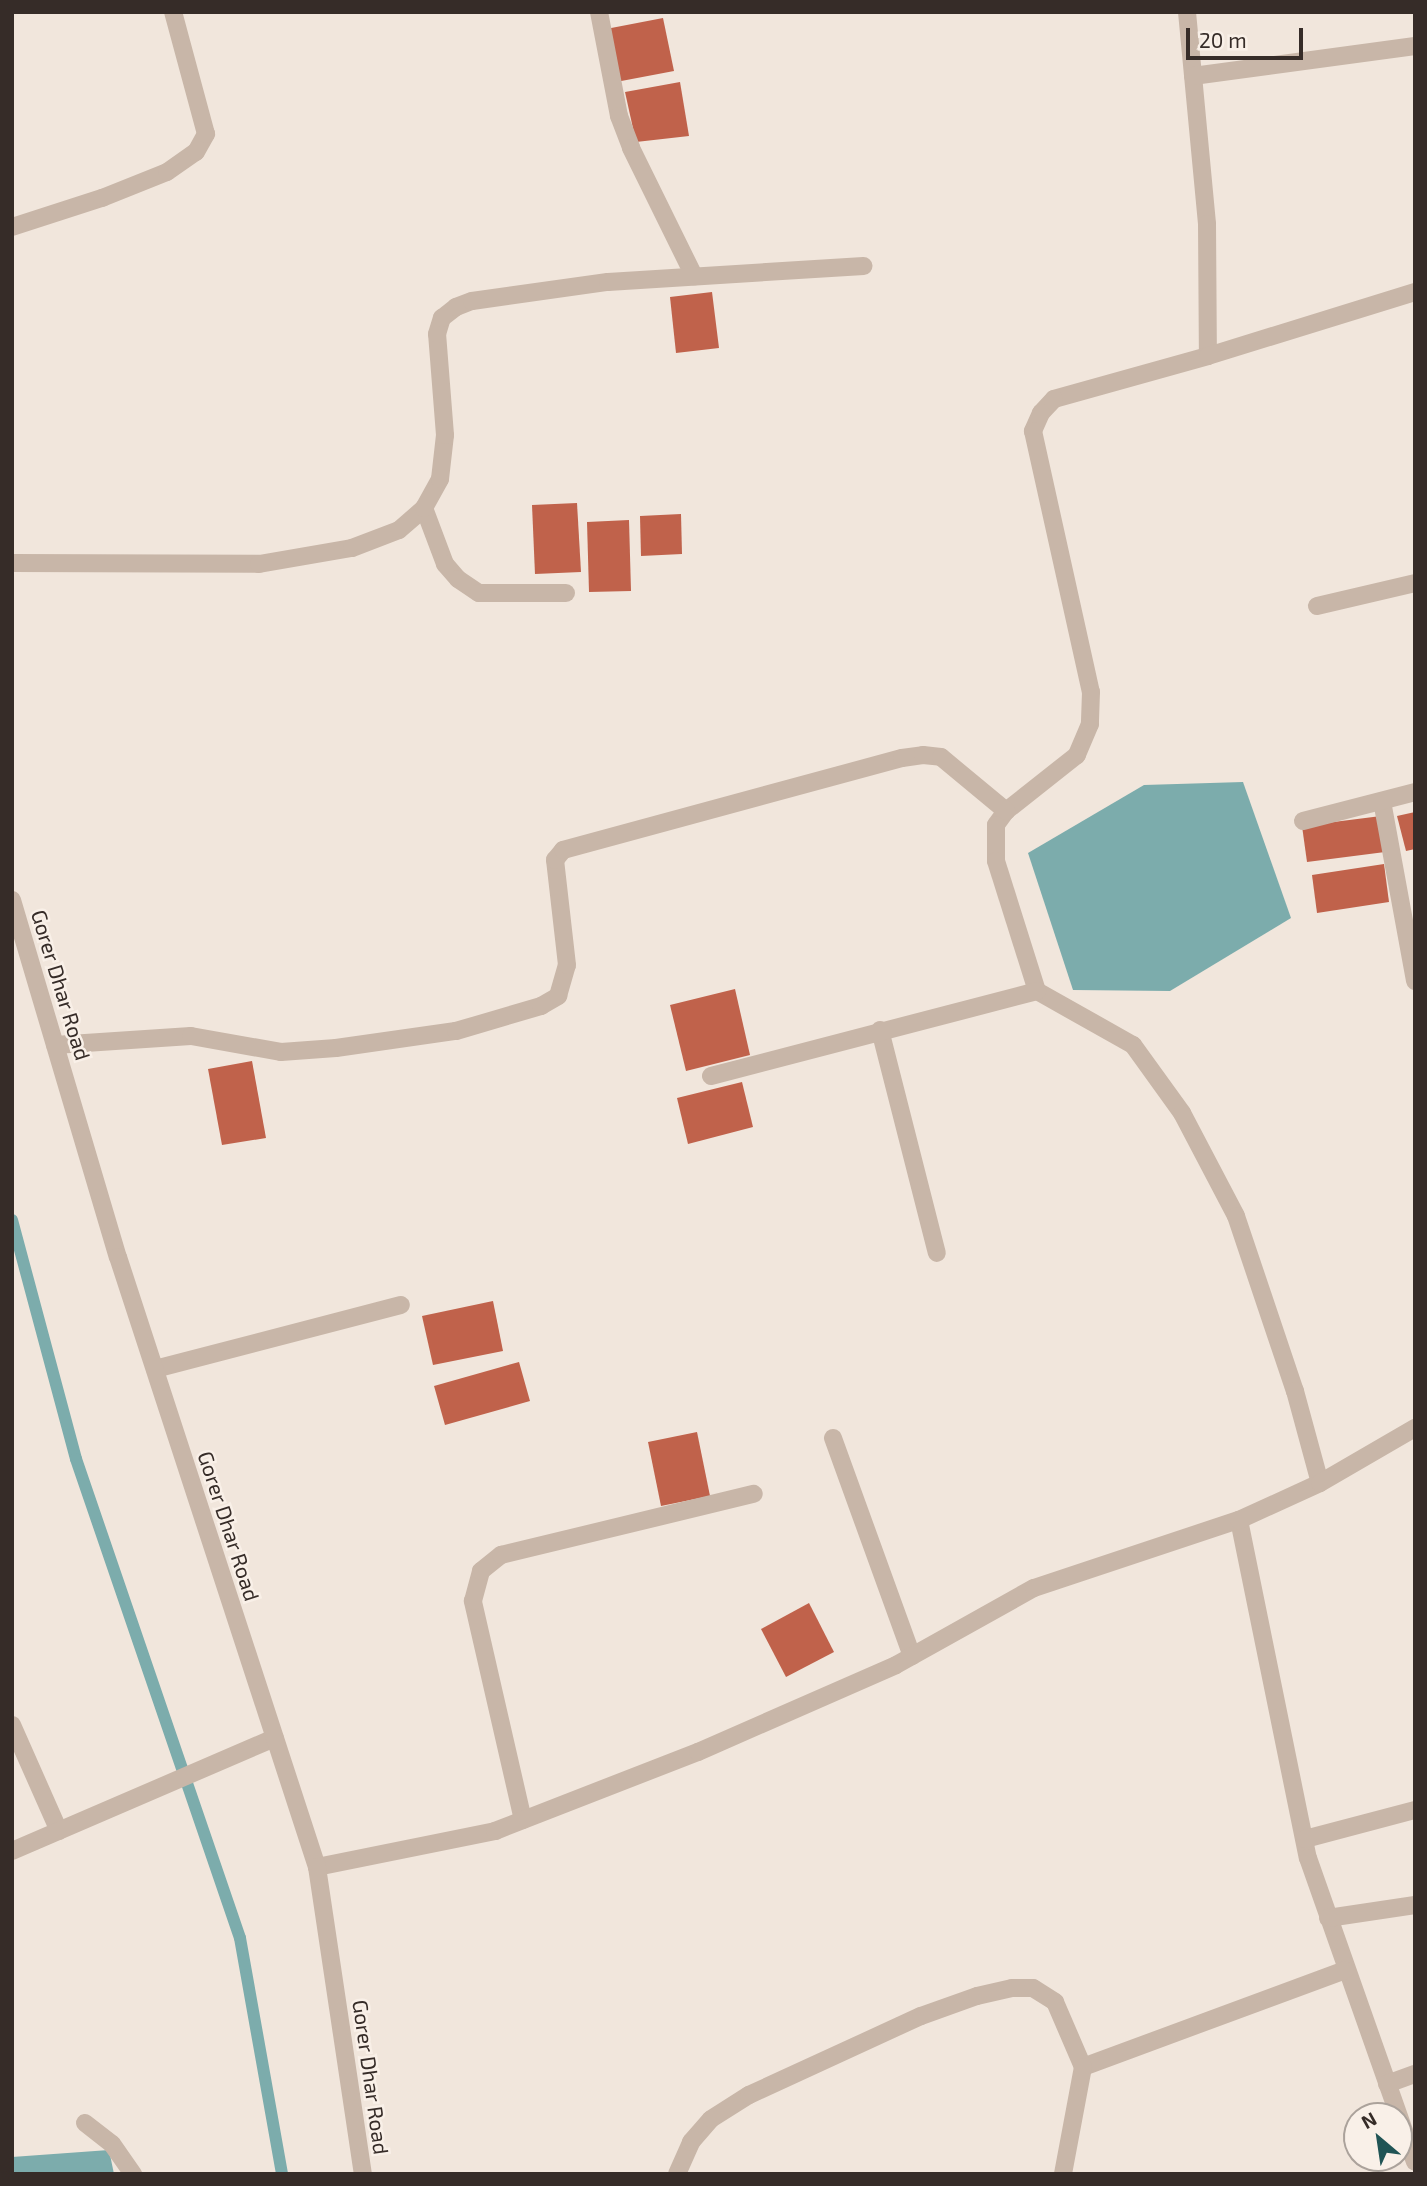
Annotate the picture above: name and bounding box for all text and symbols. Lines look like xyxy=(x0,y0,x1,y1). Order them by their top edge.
scale bar xyxy=(1189,14,1306,58)
text: 20 m xyxy=(1199,27,1247,52)
street label: Gorer Dhar Road xyxy=(26,906,96,1064)
street label: Gorer Dhar Road xyxy=(193,1448,265,1604)
street label: Gorer Dhar Road xyxy=(348,1998,394,2156)
north arrow xyxy=(1343,2102,1413,2172)
text: N xyxy=(1357,2107,1380,2133)

